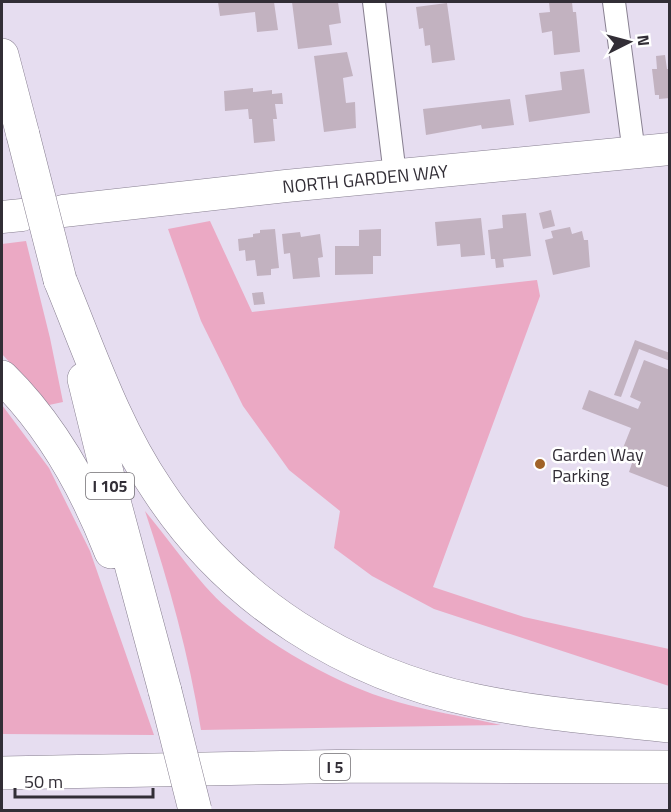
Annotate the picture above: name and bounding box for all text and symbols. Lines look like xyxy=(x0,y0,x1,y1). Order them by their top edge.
north arrow xyxy=(599,12,659,72)
text: N xyxy=(631,34,656,47)
street label: NORTH GARDEN WAY xyxy=(281,157,450,200)
place label: Garden Way Parking xyxy=(552,441,644,489)
marker: Garden Way Parking xyxy=(533,457,547,471)
road number: I 105 xyxy=(86,473,134,499)
road number: I 5 xyxy=(320,754,350,780)
scale bar xyxy=(15,761,153,799)
text: 50 m xyxy=(24,768,63,795)

